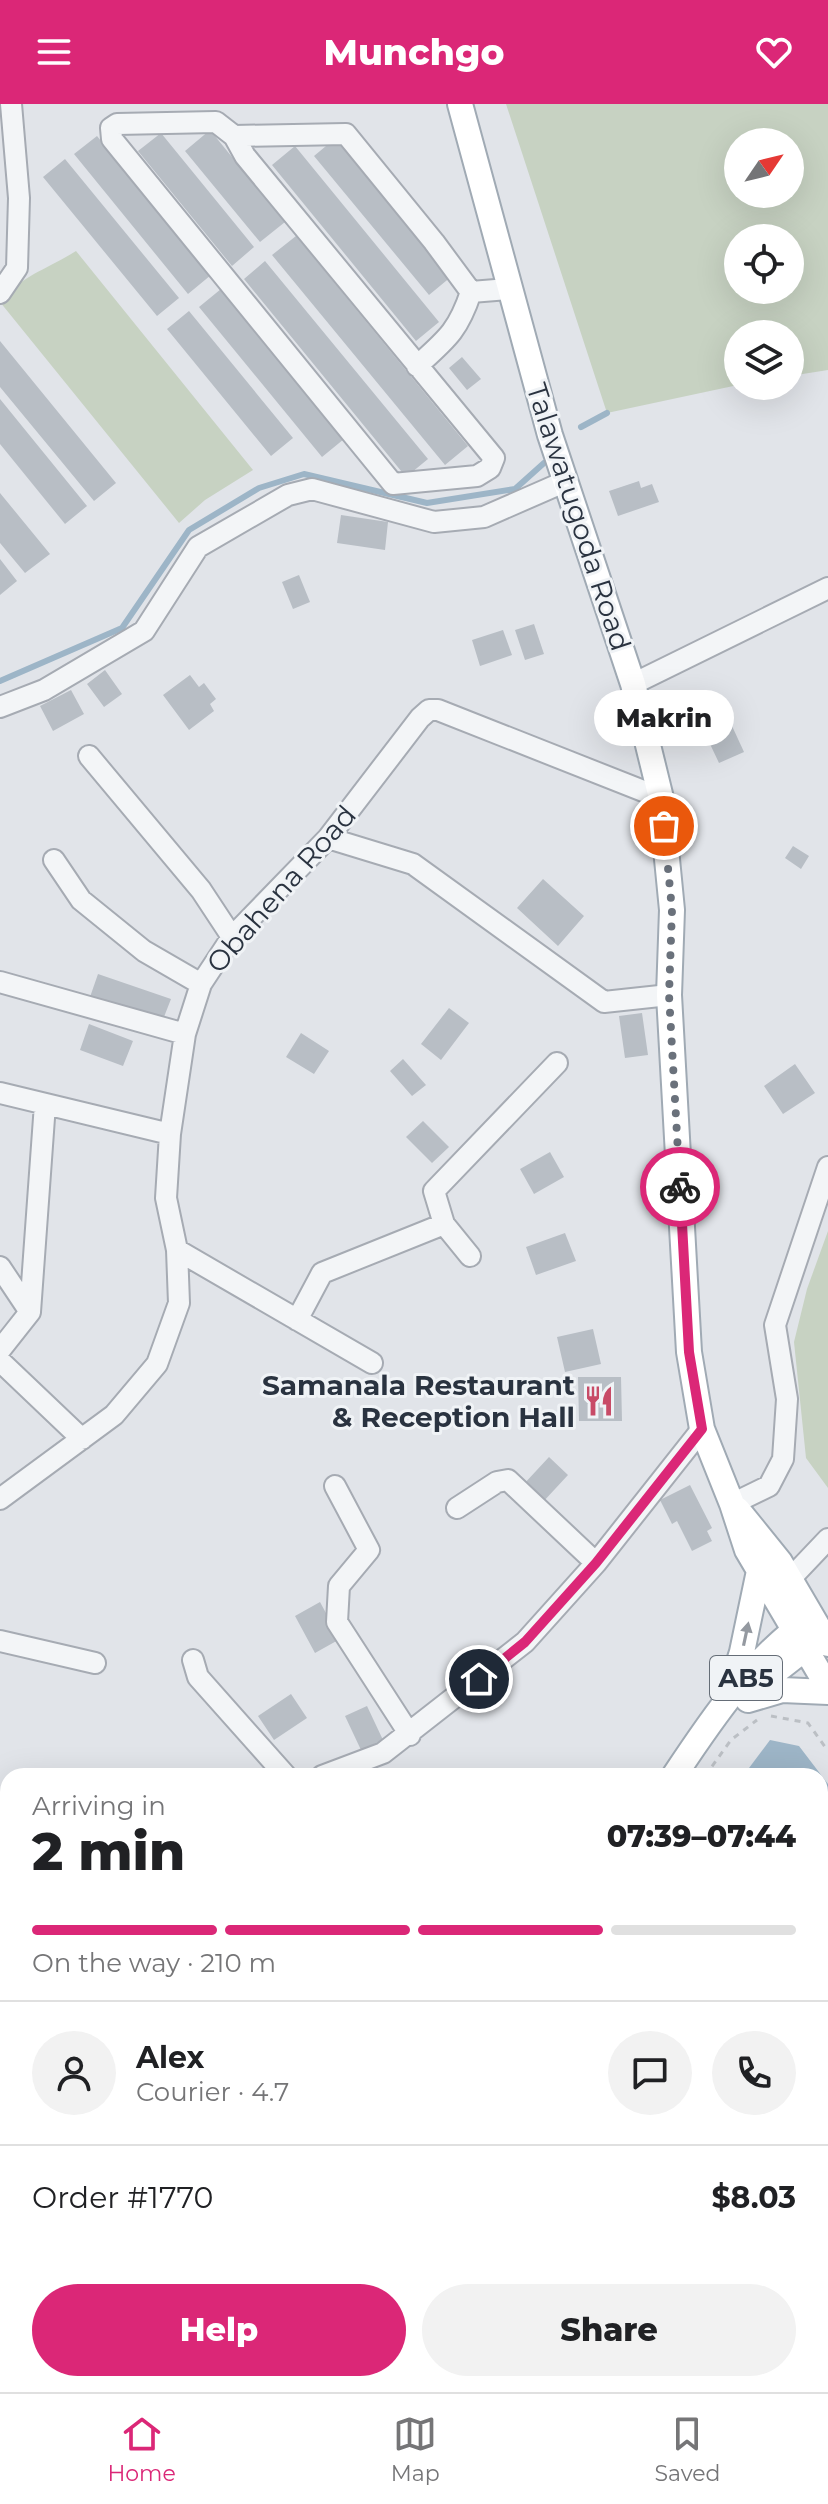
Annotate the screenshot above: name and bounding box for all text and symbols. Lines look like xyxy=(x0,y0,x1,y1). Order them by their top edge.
icon: menu xyxy=(32,30,76,74)
text: Munchgo xyxy=(324,30,504,74)
icon: heart xyxy=(752,30,796,74)
north arrow xyxy=(724,128,804,208)
map controls xyxy=(724,128,804,400)
button: locate xyxy=(724,224,804,304)
button: layers xyxy=(724,320,804,400)
street label: Talawatugoda Road xyxy=(520,379,638,655)
callout: Makrin xyxy=(594,690,734,746)
text: Makrin xyxy=(616,702,712,734)
pin xyxy=(630,792,698,860)
street label: Obahena Road xyxy=(199,798,363,980)
icon: bag xyxy=(642,804,686,848)
courier xyxy=(640,1147,720,1227)
icon: bike xyxy=(658,1165,702,1209)
place label: Samanala Restaurant & Reception Hall xyxy=(262,1368,575,1434)
restaurant icon: Samanala Restaurant & Reception Hall xyxy=(582,1384,616,1418)
one-way arrow xyxy=(740,1621,753,1646)
pin xyxy=(445,1645,513,1713)
road number: AB5 xyxy=(710,1656,782,1700)
icon: home xyxy=(457,1657,501,1701)
text: Arriving in xyxy=(32,1790,166,1822)
text: 07:39–07:44 xyxy=(607,1818,796,1855)
text: 2 min xyxy=(32,1820,185,1883)
text: On the way · 210 m xyxy=(32,1947,276,1979)
button: person xyxy=(32,2031,116,2115)
button: chat xyxy=(608,2031,692,2115)
button: phone xyxy=(712,2031,796,2115)
text: Alex xyxy=(136,2039,204,2076)
text: Courier · 4.7 xyxy=(136,2076,289,2108)
text: Order #1770 xyxy=(32,2179,213,2216)
text: $8.03 xyxy=(711,2179,796,2216)
button: Help xyxy=(32,2284,406,2376)
button: Share xyxy=(422,2284,796,2376)
tab: Home xyxy=(107,2412,176,2487)
tab: Map xyxy=(391,2412,440,2487)
tab: Saved xyxy=(654,2412,721,2487)

